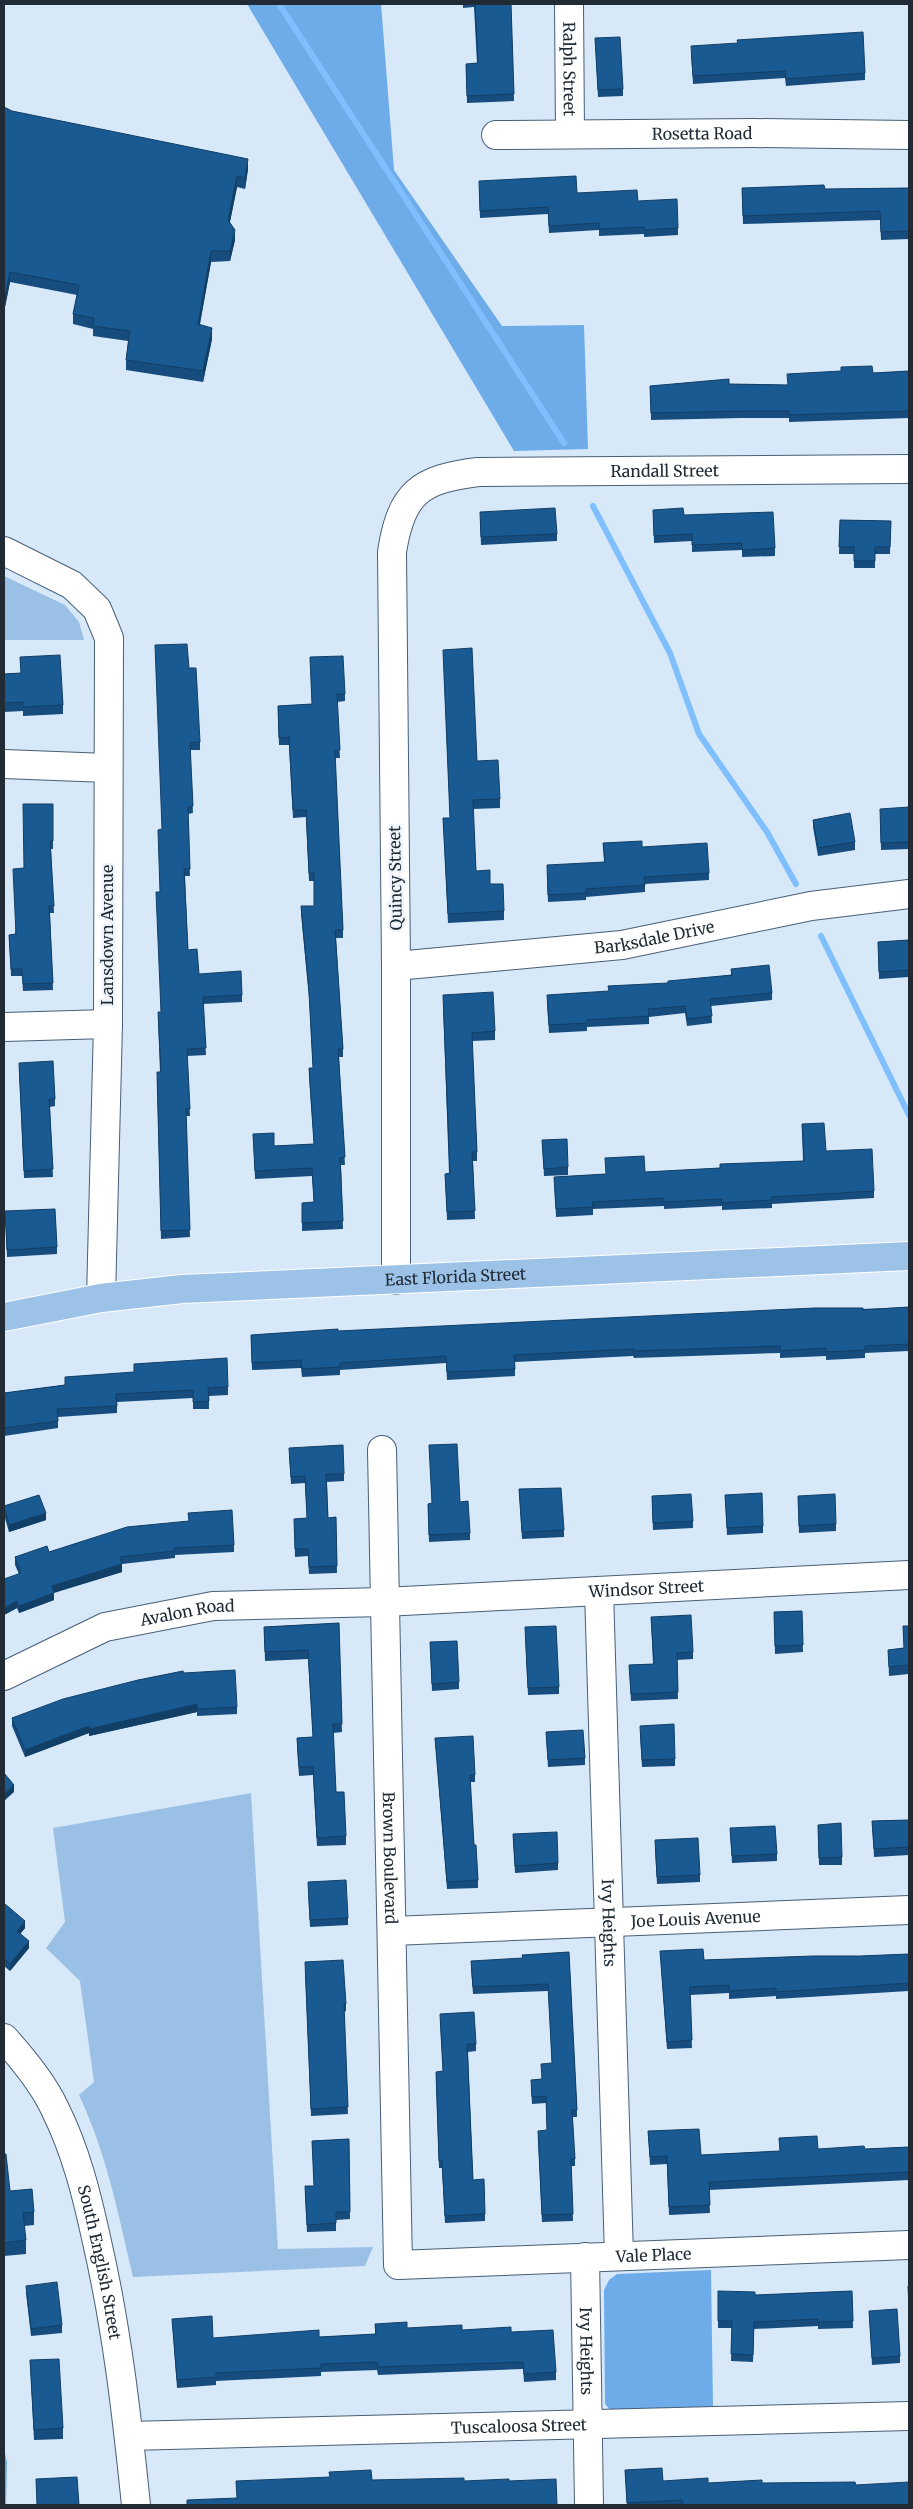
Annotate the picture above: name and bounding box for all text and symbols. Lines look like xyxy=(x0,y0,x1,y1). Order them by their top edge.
street label: Ralph Street xyxy=(559,22,580,117)
street label: Rosetta Road xyxy=(652,123,753,144)
street label: Randall Street xyxy=(610,460,720,481)
street label: Quincy Street xyxy=(384,825,406,930)
street label: Lansdown Avenue xyxy=(97,865,117,1005)
street label: Barksdale Drive xyxy=(593,916,716,958)
street label: East Florida Street xyxy=(384,1263,527,1290)
street label: Windsor Street xyxy=(587,1576,705,1602)
street label: Avalon Road xyxy=(137,1595,235,1630)
street label: Brown Boulevard xyxy=(379,1791,401,1925)
street label: Ivy Heights xyxy=(598,1878,620,1967)
street label: Joe Louis Avenue xyxy=(629,1906,761,1931)
street label: South English Street xyxy=(74,2183,126,2342)
street label: Vale Place xyxy=(614,2244,692,2267)
street label: Ivy Heights xyxy=(576,2307,597,2395)
street label: Tuscaloosa Street xyxy=(451,2414,588,2438)

